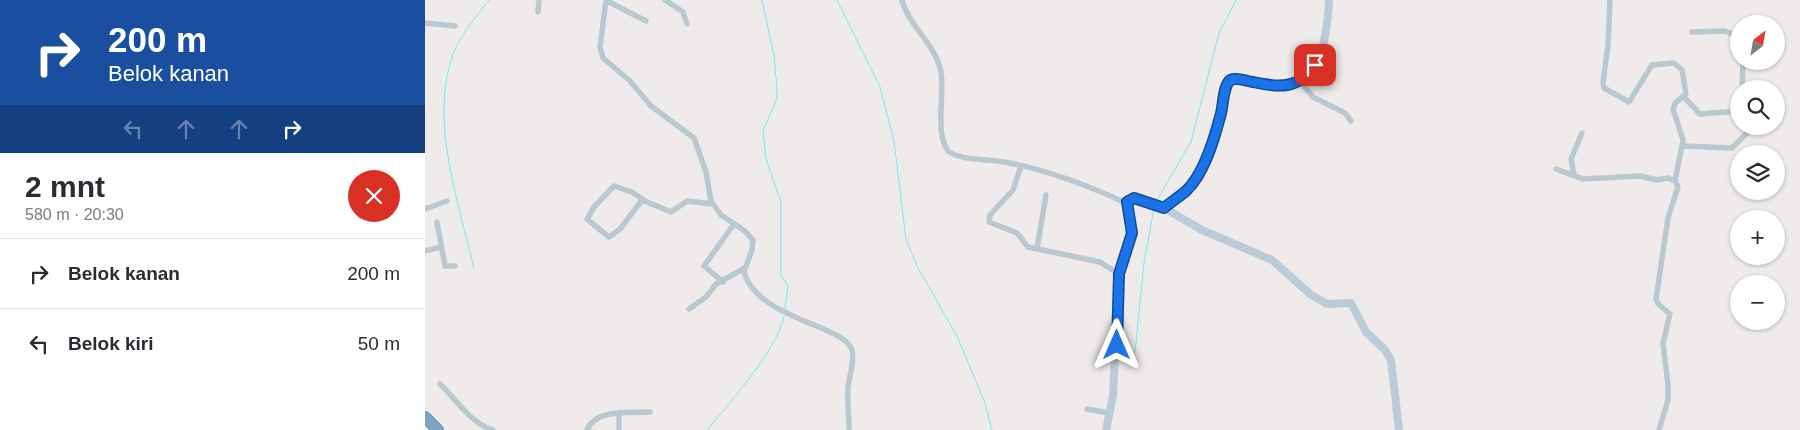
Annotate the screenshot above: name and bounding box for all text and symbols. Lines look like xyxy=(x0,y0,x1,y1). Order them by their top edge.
north arrow xyxy=(1730,15,1785,70)
map controls xyxy=(1730,15,1785,330)
icon: right xyxy=(25,20,90,85)
text: 200 m xyxy=(108,20,207,59)
pin xyxy=(1294,44,1336,86)
icon: arrive xyxy=(1301,51,1329,79)
text: Belok kanan xyxy=(108,61,229,86)
button: search xyxy=(1730,80,1785,135)
icon: left xyxy=(119,115,147,143)
icon: ahead xyxy=(172,115,200,143)
icon: ahead xyxy=(225,115,253,143)
icon: right xyxy=(278,115,306,143)
button: layers xyxy=(1730,145,1785,200)
text: 2 mnt xyxy=(25,170,105,203)
button: close xyxy=(348,170,400,222)
text: 580 m · 20:30 xyxy=(25,206,124,223)
button: + xyxy=(1730,210,1785,265)
icon: right xyxy=(25,260,53,288)
text: Belok kanan xyxy=(68,263,180,284)
text: 200 m xyxy=(347,263,400,284)
button: − xyxy=(1730,275,1785,330)
position arrow xyxy=(1090,318,1142,370)
icon: left xyxy=(25,330,53,358)
text: Belok kiri xyxy=(68,333,154,354)
text: 50 m xyxy=(358,333,400,354)

